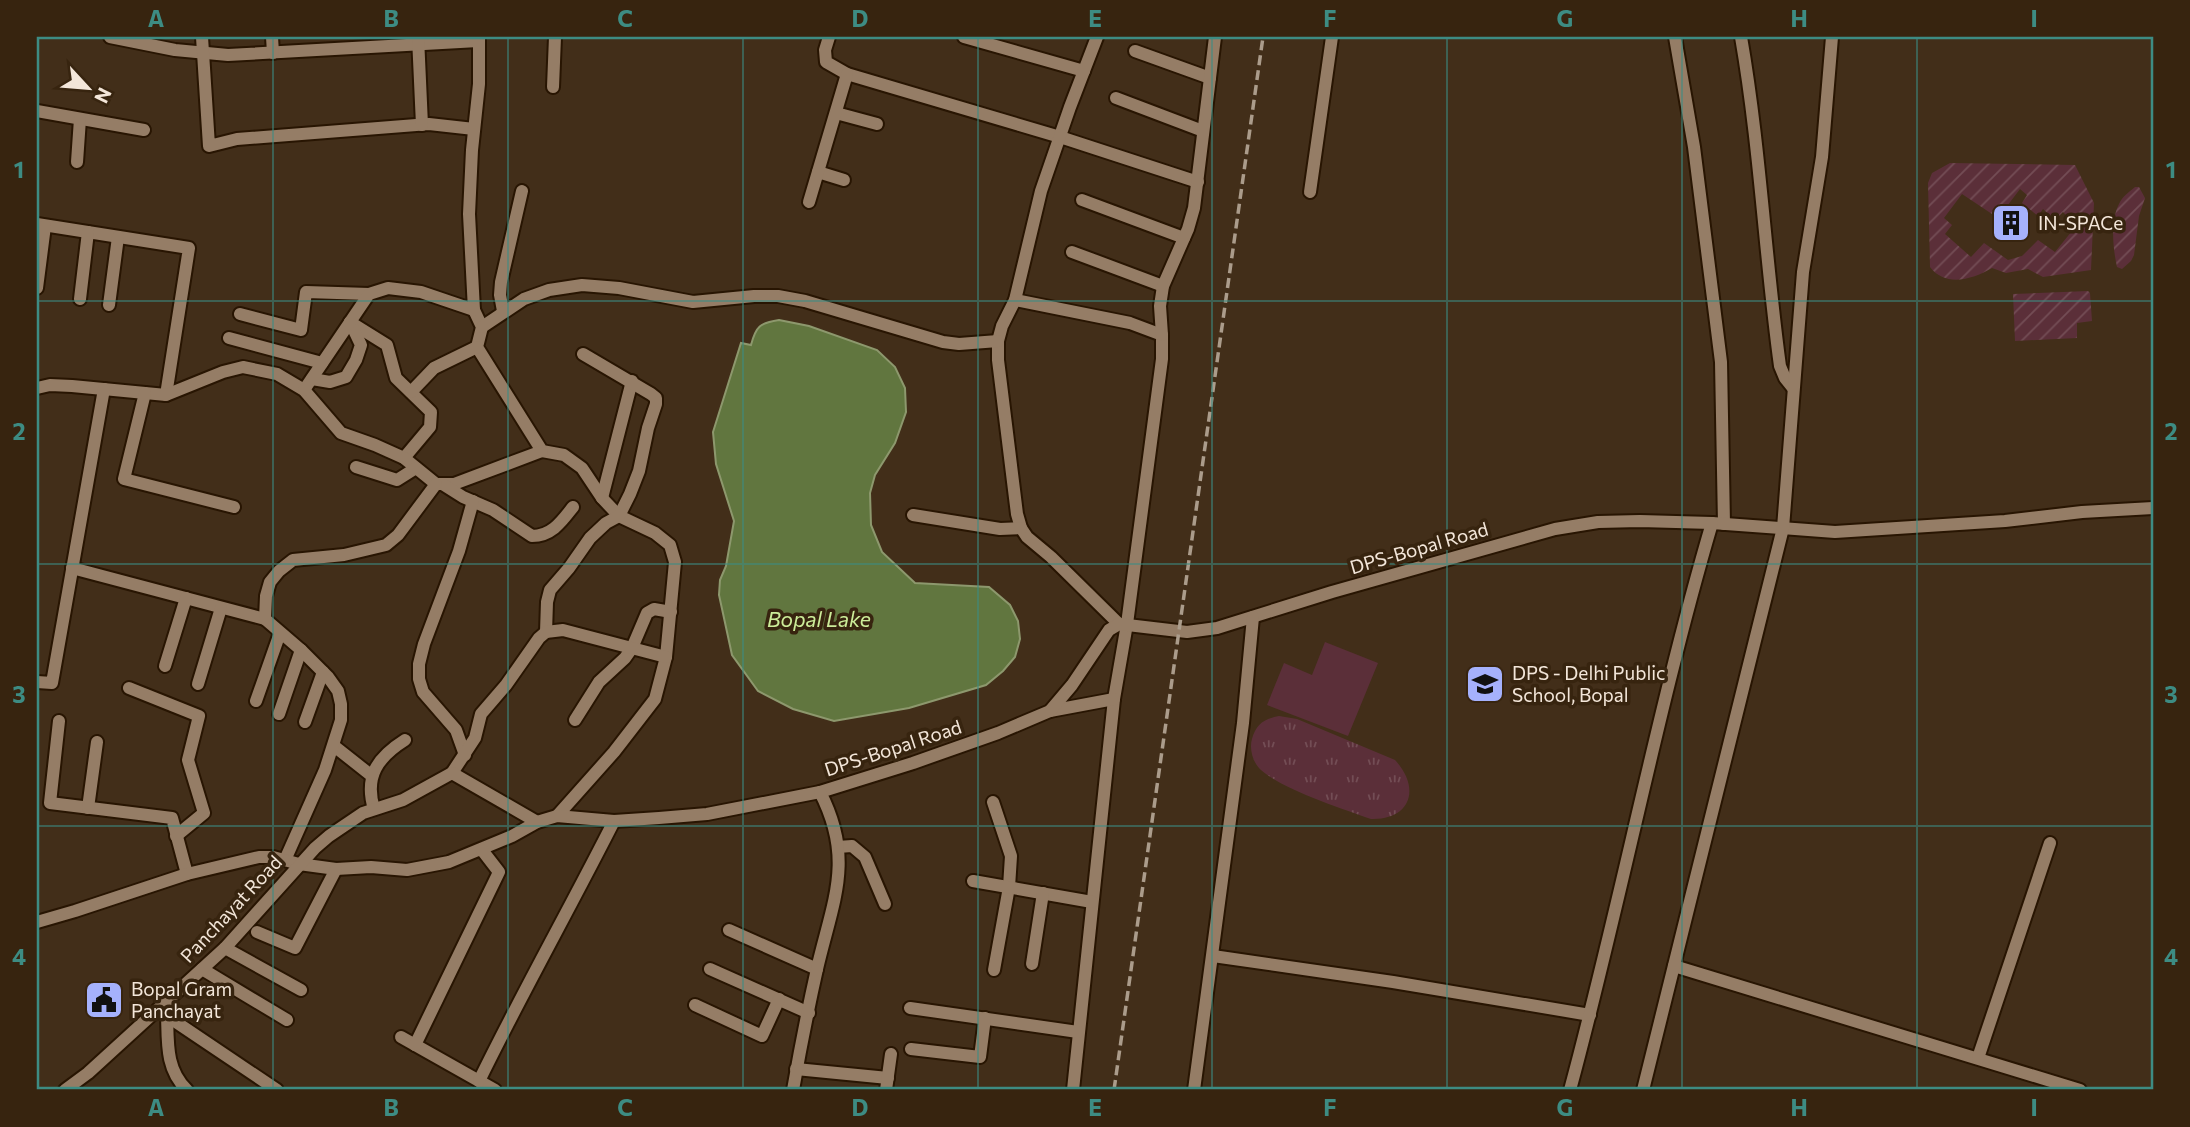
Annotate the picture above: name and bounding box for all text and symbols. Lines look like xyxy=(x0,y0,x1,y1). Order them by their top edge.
text: A xyxy=(148,4,165,32)
text: B xyxy=(383,4,399,32)
text: C xyxy=(617,4,633,32)
text: D xyxy=(852,4,869,32)
text: E xyxy=(1088,4,1102,32)
text: F xyxy=(1323,4,1337,32)
text: G xyxy=(1557,4,1573,32)
text: H xyxy=(1790,4,1808,32)
text: I xyxy=(2030,4,2038,32)
north arrow xyxy=(52,52,122,122)
text: N xyxy=(90,84,117,107)
text: 1 xyxy=(14,155,24,183)
text: 1 xyxy=(2166,155,2176,183)
building icon: IN-SPACe xyxy=(1990,202,2032,244)
place label: IN-SPACe xyxy=(2038,211,2123,234)
text: 2 xyxy=(12,417,26,445)
text: 2 xyxy=(2164,417,2178,445)
street label: DPS-Bopal Road xyxy=(1347,517,1491,578)
water label: Bopal Lake xyxy=(767,606,871,631)
place label: DPS - Delhi Public School, Bopal xyxy=(1512,661,1666,706)
school or university icon: DPS - Delhi Public School, Bopal xyxy=(1464,663,1506,705)
text: 3 xyxy=(12,680,26,708)
text: 3 xyxy=(2164,680,2178,708)
street label: DPS-Bopal Road xyxy=(821,715,964,781)
street label: Panchayat Road xyxy=(175,850,286,967)
text: 4 xyxy=(12,942,26,970)
text: 4 xyxy=(2164,942,2178,970)
place label: Bopal Gram Panchayat xyxy=(131,977,232,1022)
public building icon: Bopal Gram Panchayat xyxy=(83,979,125,1021)
text: A xyxy=(148,1093,165,1121)
text: B xyxy=(383,1093,399,1121)
text: C xyxy=(617,1093,633,1121)
text: D xyxy=(852,1093,869,1121)
text: E xyxy=(1088,1093,1102,1121)
text: F xyxy=(1323,1093,1337,1121)
text: G xyxy=(1557,1093,1573,1121)
text: H xyxy=(1790,1093,1808,1121)
text: I xyxy=(2030,1093,2038,1121)

